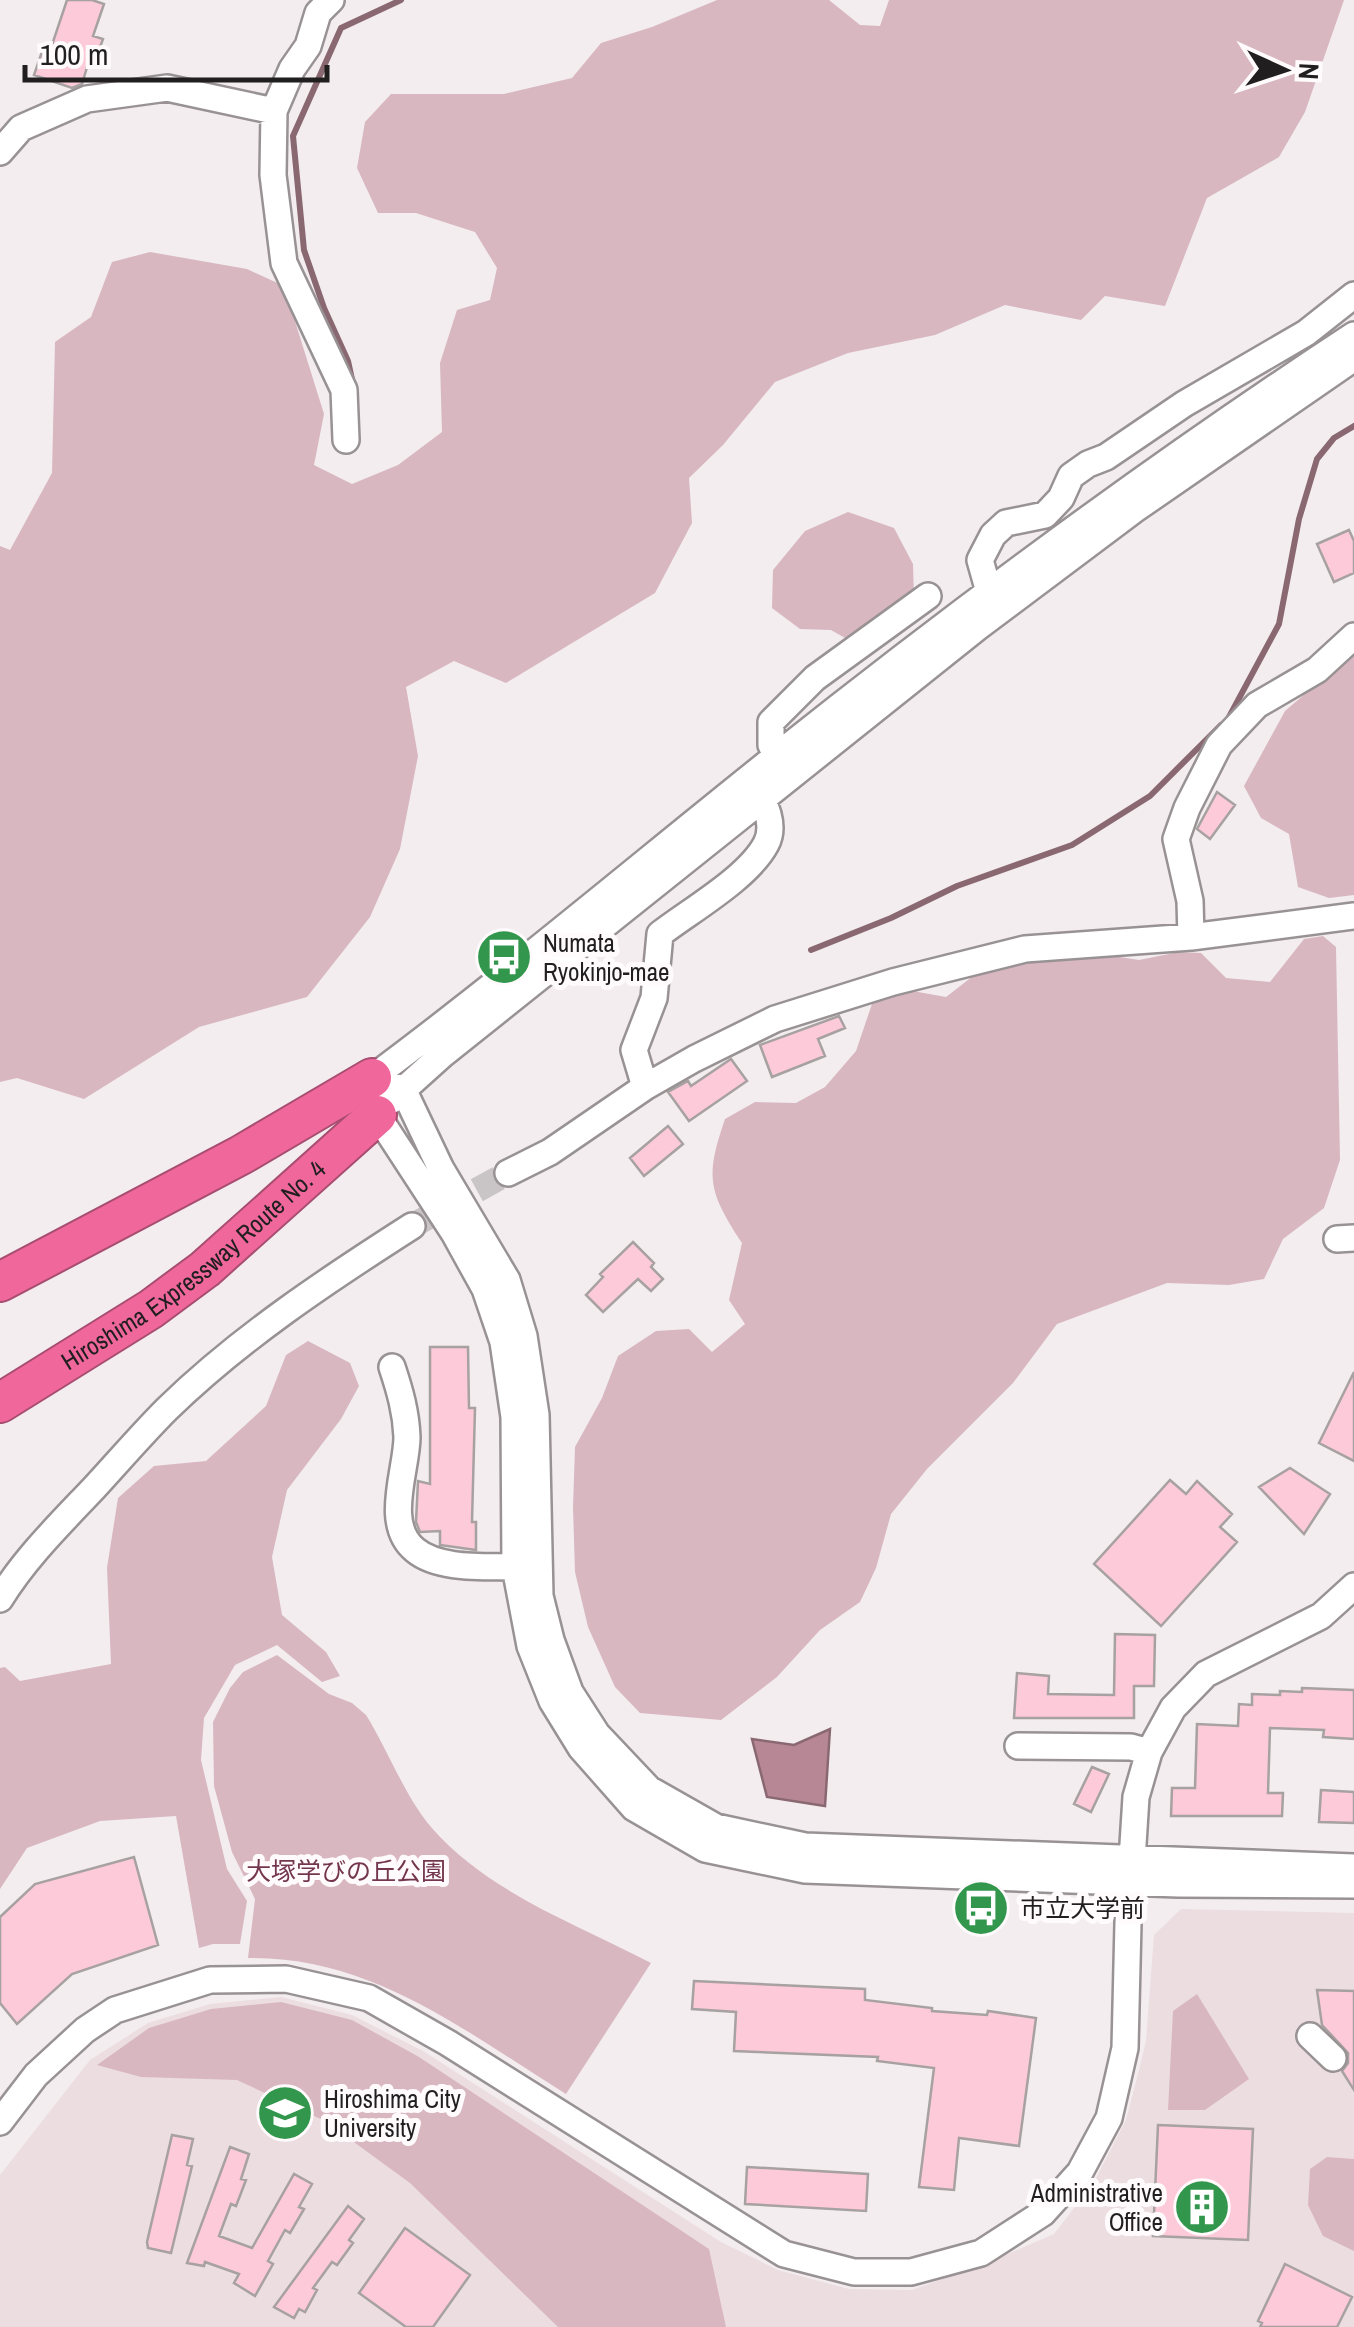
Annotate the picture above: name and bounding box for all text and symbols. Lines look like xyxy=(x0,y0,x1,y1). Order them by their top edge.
scale bar xyxy=(25,20,328,82)
north arrow xyxy=(1234,20,1334,120)
text: 100 m xyxy=(40,34,108,74)
text: N xyxy=(1290,62,1328,81)
place label: Numata Ryokinjo-mae xyxy=(543,926,669,989)
bus stop icon: Numata Ryokinjo-mae xyxy=(474,927,534,987)
street label: Hiroshima Expressway Route No. 4 xyxy=(55,1152,333,1378)
park label: 大塚学びの丘公園 xyxy=(246,1854,446,1888)
bus stop icon: 市立大学前 xyxy=(951,1878,1011,1938)
place label: 市立大学前 xyxy=(1020,1891,1145,1925)
place label: Hiroshima City University xyxy=(324,2082,461,2145)
school or university icon: Hiroshima City University xyxy=(255,2083,315,2143)
place label: Administrative Office xyxy=(1030,2176,1163,2239)
building icon: Administrative Office xyxy=(1172,2177,1232,2237)

